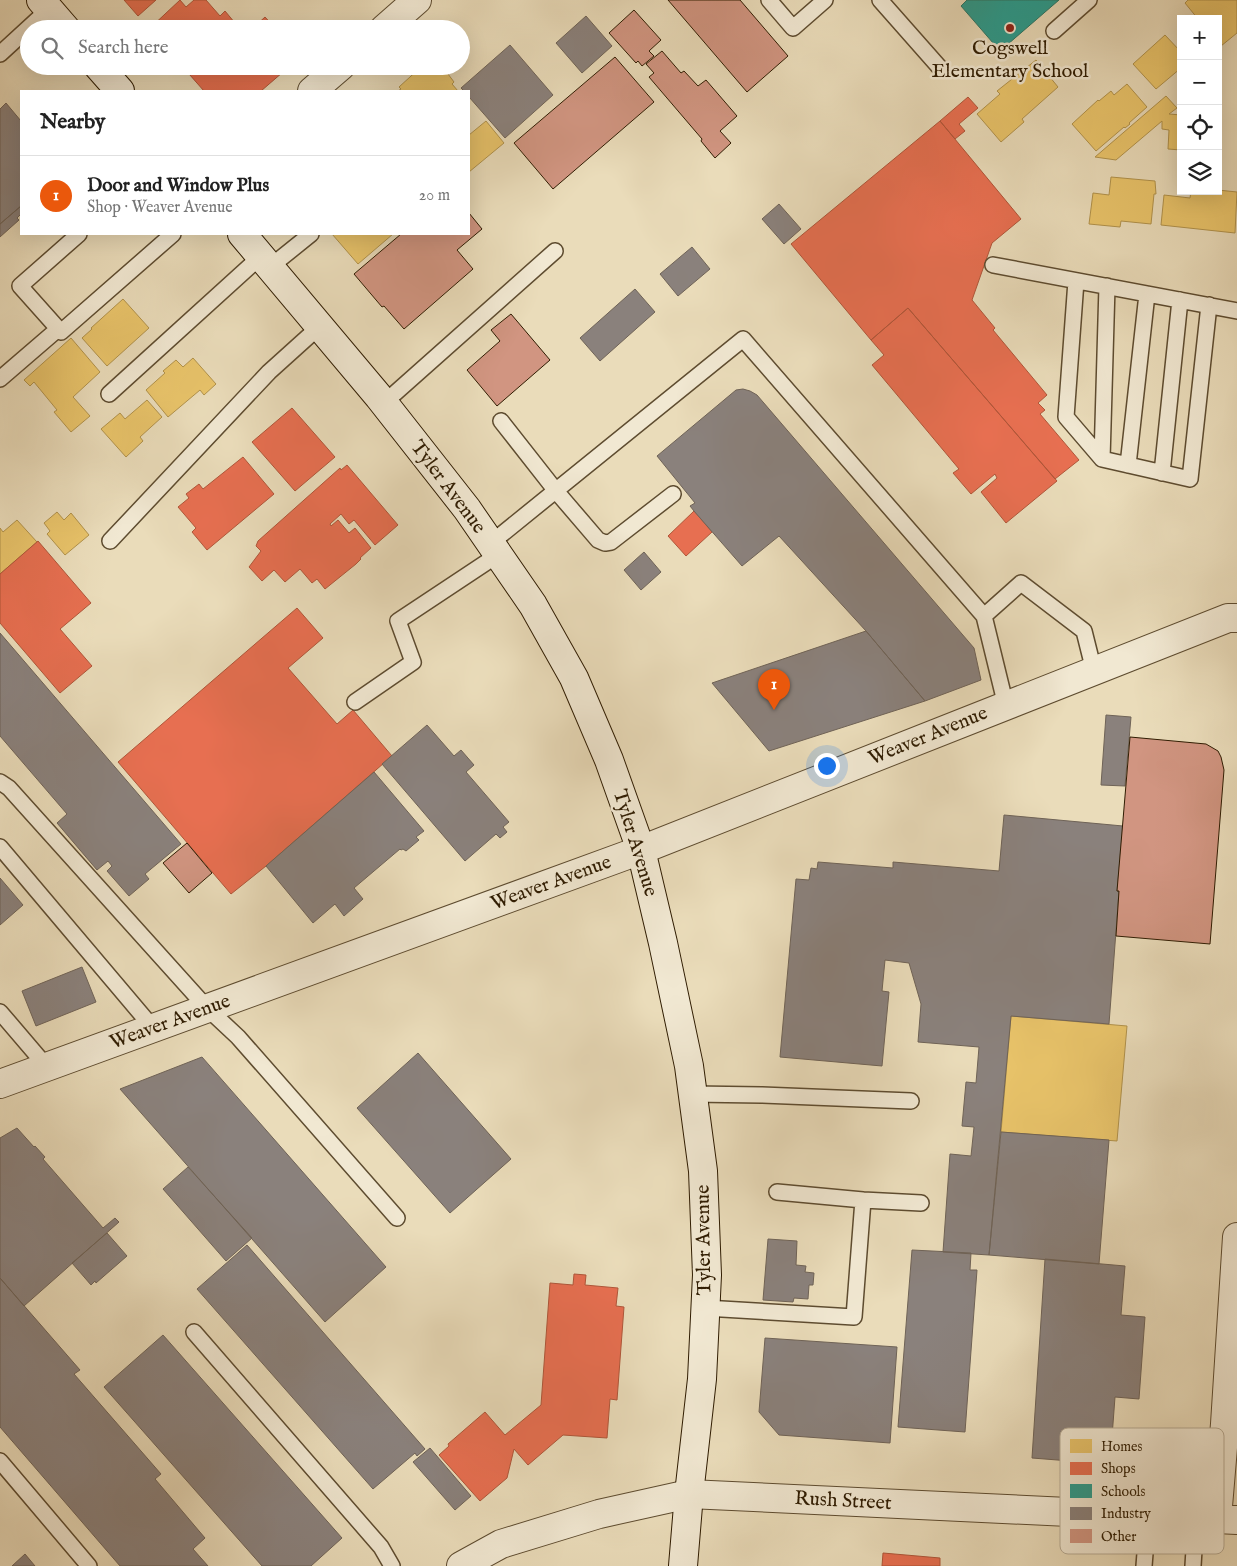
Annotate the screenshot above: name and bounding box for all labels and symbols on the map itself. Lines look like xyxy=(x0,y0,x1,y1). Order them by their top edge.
marker: Cogswell Elementary School xyxy=(1004,22,1016,34)
place label: Cogswell Elementary School xyxy=(931,36,1089,84)
street label: Tyler Avenue xyxy=(405,435,491,539)
pin: 1 xyxy=(758,669,790,710)
street label: Weaver Avenue xyxy=(865,701,991,771)
your location xyxy=(814,753,840,779)
street label: Tyler Avenue xyxy=(607,786,663,900)
street label: Weaver Avenue xyxy=(487,850,615,916)
street label: Weaver Avenue xyxy=(106,989,234,1055)
street label: Tyler Avenue xyxy=(691,1184,717,1296)
legend xyxy=(1060,1428,1224,1554)
text: Homes xyxy=(1101,1438,1143,1456)
text: Shops xyxy=(1101,1460,1136,1478)
text: Schools xyxy=(1101,1483,1145,1501)
street label: Rush Street xyxy=(794,1486,892,1516)
text: Industry xyxy=(1101,1505,1151,1523)
text: Other xyxy=(1101,1528,1136,1546)

